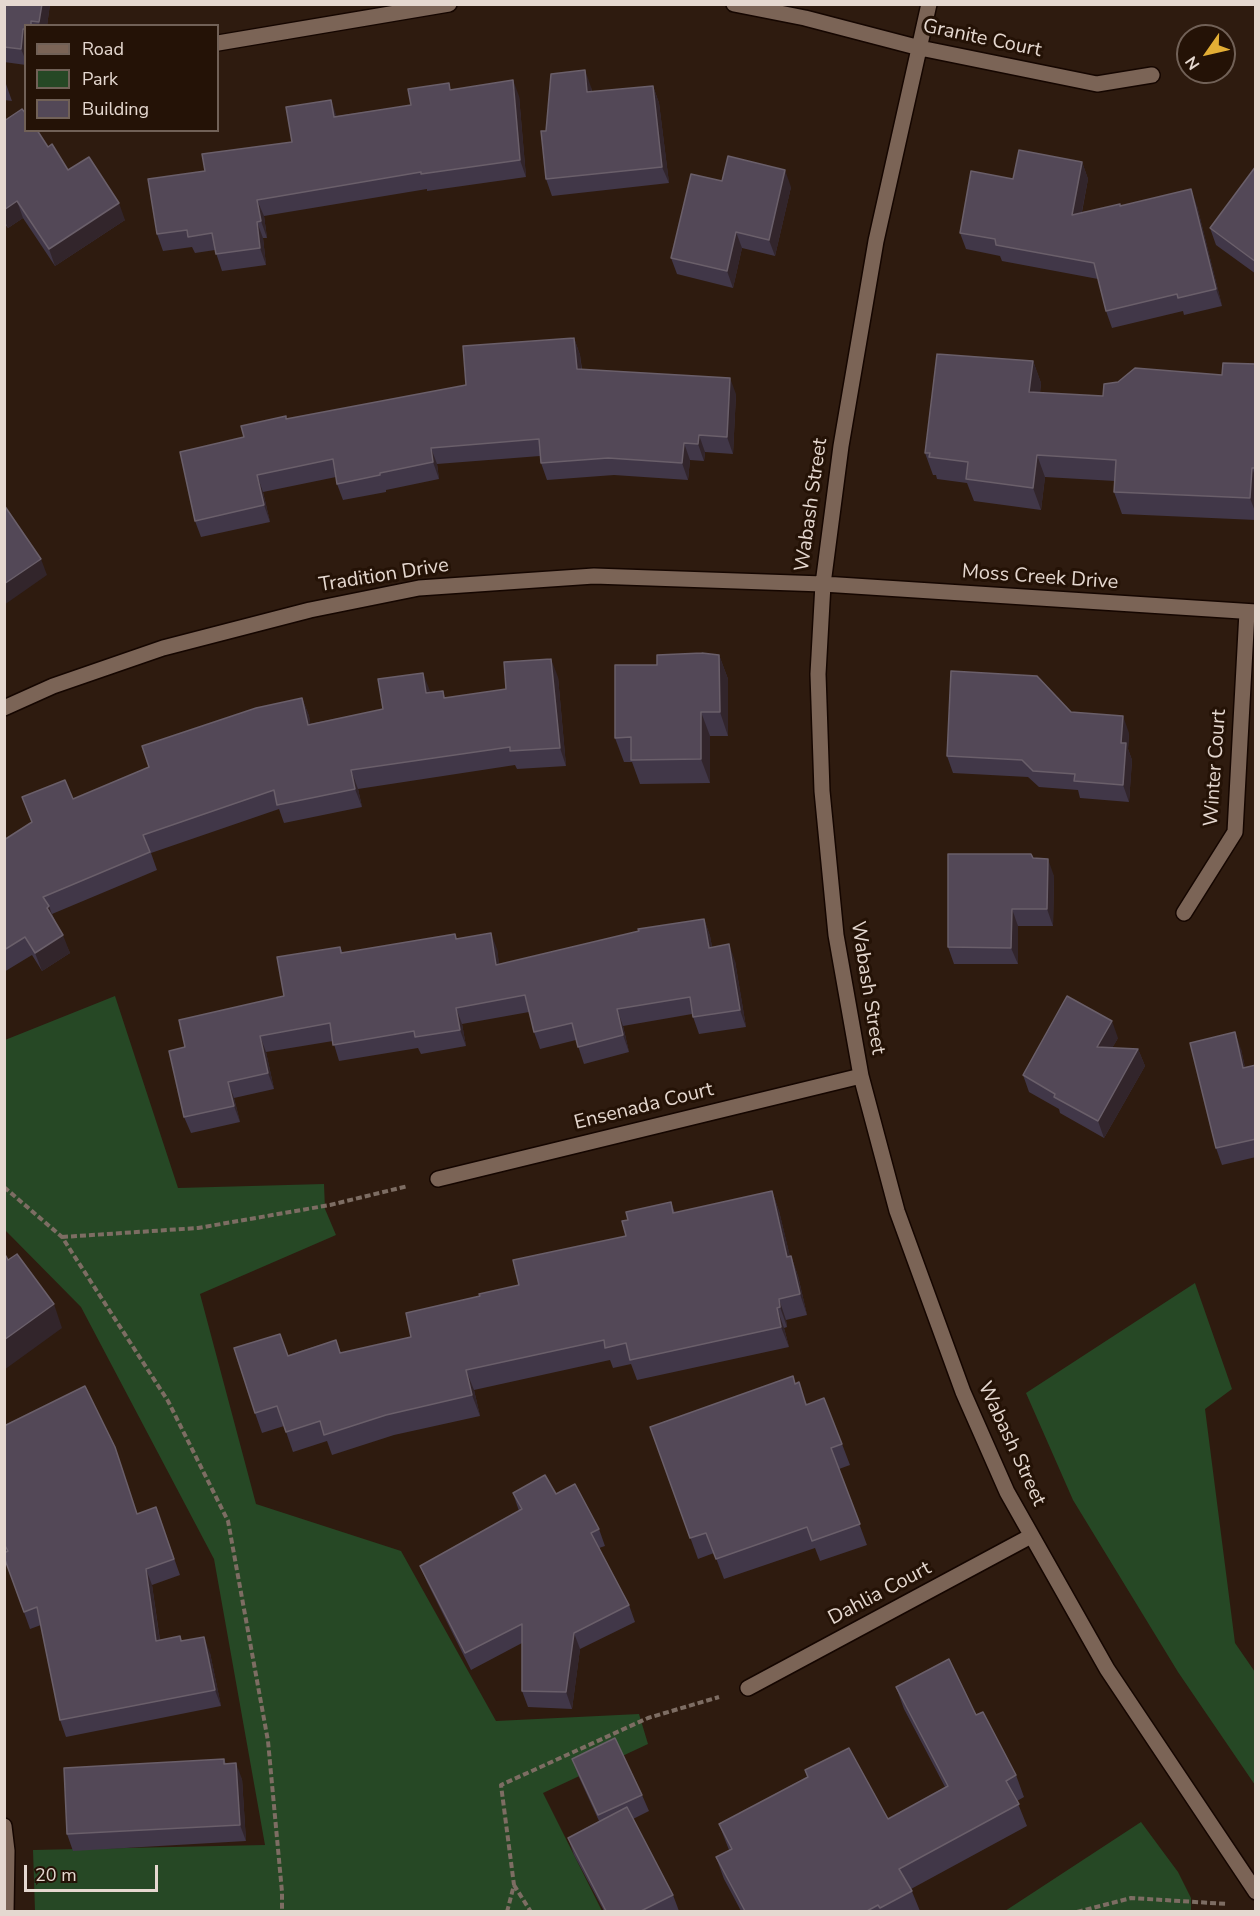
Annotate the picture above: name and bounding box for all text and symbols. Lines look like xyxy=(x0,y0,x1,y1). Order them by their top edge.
street label: Granite Court xyxy=(920,15,1044,63)
legend xyxy=(24,24,219,132)
north arrow xyxy=(1176,24,1236,84)
text: Road xyxy=(82,37,124,61)
text: N xyxy=(1180,52,1205,74)
text: Park xyxy=(82,67,118,91)
text: Building xyxy=(82,97,149,121)
street label: Wabash Street xyxy=(791,437,833,573)
street label: Tradition Drive xyxy=(317,554,451,598)
street label: Moss Creek Drive xyxy=(961,561,1119,595)
street label: Winter Court xyxy=(1200,708,1232,828)
street label: Wabash Street xyxy=(845,920,889,1056)
street label: Ensenada Court xyxy=(572,1078,716,1136)
street label: Wabash Street xyxy=(972,1378,1050,1510)
street label: Dahlia Court xyxy=(825,1557,935,1631)
scale bar xyxy=(27,1853,160,1891)
text: 20 m xyxy=(35,1863,77,1887)

